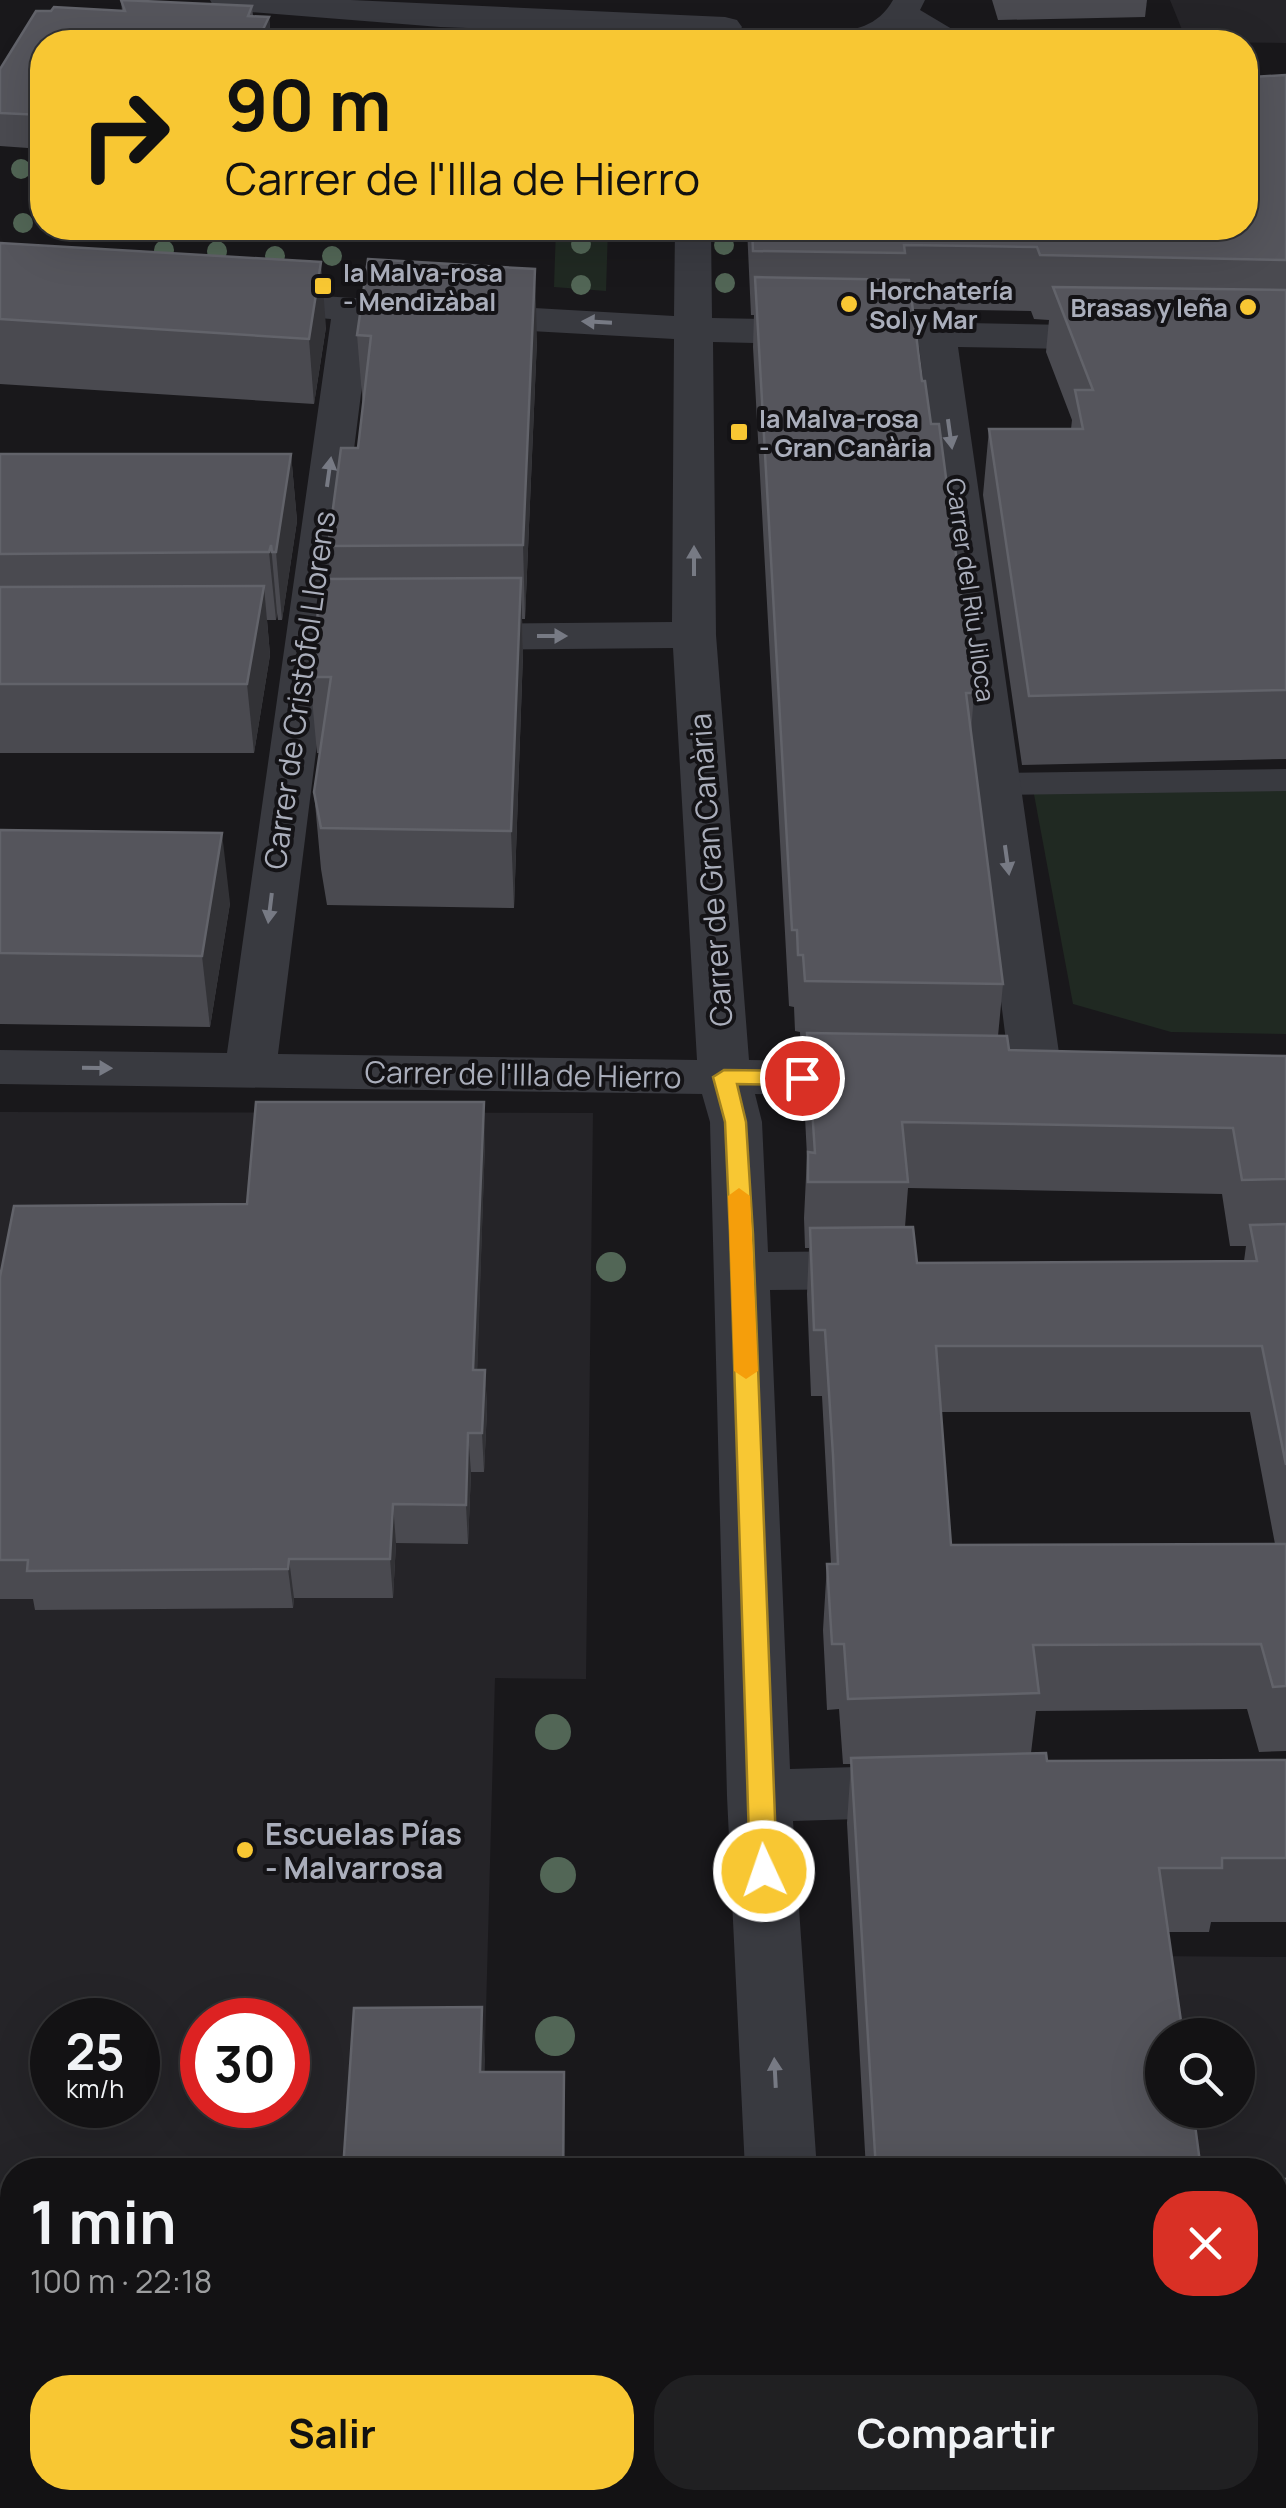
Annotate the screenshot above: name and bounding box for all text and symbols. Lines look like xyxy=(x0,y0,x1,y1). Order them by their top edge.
text: 90 m xyxy=(225,56,392,152)
icon: right xyxy=(60,70,190,200)
text: Carrer de l'Illa de Hierro xyxy=(225,147,700,209)
place label: la Malva-rosa - Mendizàbal xyxy=(343,255,503,319)
place label: Horchatería Sol y Mar xyxy=(869,273,1013,337)
marker: la Malva-rosa - Mendizàbal xyxy=(312,275,334,297)
place label: Brasas y leña xyxy=(1071,290,1228,325)
marker: Horchatería Sol y Mar xyxy=(838,293,860,315)
marker: Brasas y leña xyxy=(1237,296,1259,318)
one-way arrow xyxy=(581,314,613,330)
place label: la Malva-rosa - Gran Canària xyxy=(759,401,932,465)
one-way arrow xyxy=(943,418,959,450)
marker: la Malva-rosa - Gran Canària xyxy=(728,421,750,443)
one-way arrow xyxy=(321,455,337,487)
street label: Carrer del Riu Jiloca xyxy=(938,476,1004,704)
street label: Carrer de Cristòfol Llorens xyxy=(254,508,344,872)
one-way arrow xyxy=(686,545,702,577)
one-way arrow xyxy=(537,628,569,644)
street label: Carrer de Gran Canària xyxy=(679,712,741,1028)
one-way arrow xyxy=(1000,845,1016,876)
one-way arrow xyxy=(262,892,278,924)
pin xyxy=(760,1036,845,1121)
street label: Carrer de l'Illa de Hierro xyxy=(364,1051,682,1097)
icon: arrive xyxy=(775,1051,830,1106)
one-way arrow xyxy=(82,1061,114,1077)
place label: Escuelas Pías - Malvarrosa xyxy=(265,1813,462,1888)
position arrow xyxy=(712,1819,816,1923)
marker: Escuelas Pías - Malvarrosa xyxy=(234,1839,256,1861)
speed limit sign: 30 xyxy=(180,1998,310,2128)
text: 25 xyxy=(65,2017,125,2085)
map controls xyxy=(1145,2018,1255,2128)
button: search xyxy=(1145,2018,1255,2128)
one-way arrow xyxy=(767,2056,783,2088)
text: km/h xyxy=(66,2071,124,2106)
text: 1 min xyxy=(30,2180,177,2262)
button: close xyxy=(1153,2191,1258,2296)
text: 100 m · 22:18 xyxy=(30,2259,212,2303)
button: Salir xyxy=(30,2375,634,2490)
button: Compartir xyxy=(654,2375,1258,2490)

